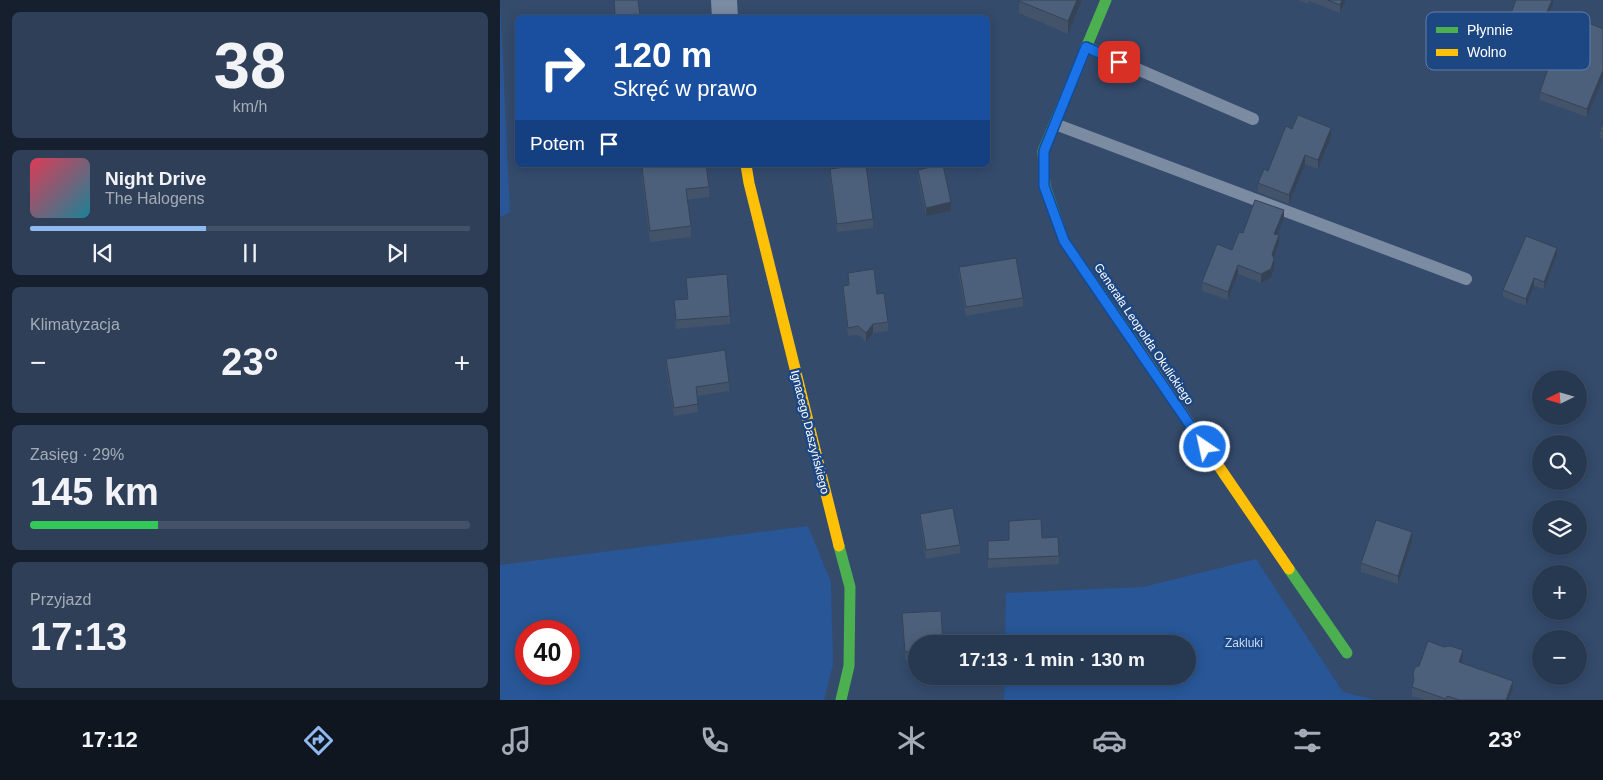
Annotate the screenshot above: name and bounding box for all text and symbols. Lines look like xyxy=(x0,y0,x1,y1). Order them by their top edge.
legend xyxy=(1426,12,1590,70)
text: Płynnie xyxy=(1467,22,1513,38)
text: 38 xyxy=(214,29,286,102)
icon: right xyxy=(530,35,595,100)
text: 120 m xyxy=(613,35,712,74)
pin xyxy=(1098,41,1140,83)
text: Wolno xyxy=(1467,44,1507,60)
icon: arrive xyxy=(1105,48,1133,76)
text: Skręć w prawo xyxy=(613,76,757,101)
text: km/h xyxy=(233,98,267,115)
icon: arrive xyxy=(595,130,623,158)
text: Potem xyxy=(530,133,585,154)
text: Night Drive xyxy=(105,168,206,189)
text: The Halogens xyxy=(105,190,205,207)
icon: previous xyxy=(89,239,117,267)
icon: pause xyxy=(236,239,264,267)
icon: next xyxy=(383,239,411,267)
street label: Generała Leopolda Okulickiego xyxy=(1091,261,1197,408)
text: Klimatyzacja xyxy=(30,316,120,333)
text: 23° xyxy=(221,341,279,383)
text: − xyxy=(30,347,46,378)
text: + xyxy=(454,347,470,378)
street label: Ignacego Daszyńskiego xyxy=(788,368,832,496)
north arrow xyxy=(1532,370,1588,425)
map controls xyxy=(1532,370,1587,685)
position arrow xyxy=(1178,420,1230,472)
button: search xyxy=(1532,435,1587,490)
text: Zasięg · 29% xyxy=(30,446,124,463)
text: 145 km xyxy=(30,471,159,513)
button: layers xyxy=(1532,500,1587,555)
button: + xyxy=(1532,565,1587,620)
text: Przyjazd xyxy=(30,591,91,608)
text: 17:13 xyxy=(30,616,127,658)
speed limit sign: 40 xyxy=(515,620,580,685)
button: − xyxy=(1532,630,1587,685)
park label: Zakluki xyxy=(1225,636,1263,650)
text: 17:13 · 1 min · 130 m xyxy=(959,649,1145,670)
icon: directions xyxy=(301,723,336,758)
icon: music xyxy=(499,723,534,758)
icon: phone xyxy=(697,723,732,758)
icon: climate xyxy=(894,723,929,758)
icon: car xyxy=(1092,723,1127,758)
icon: filters xyxy=(1290,723,1325,758)
text: 17:12 xyxy=(81,727,138,752)
text: 23° xyxy=(1488,727,1521,752)

